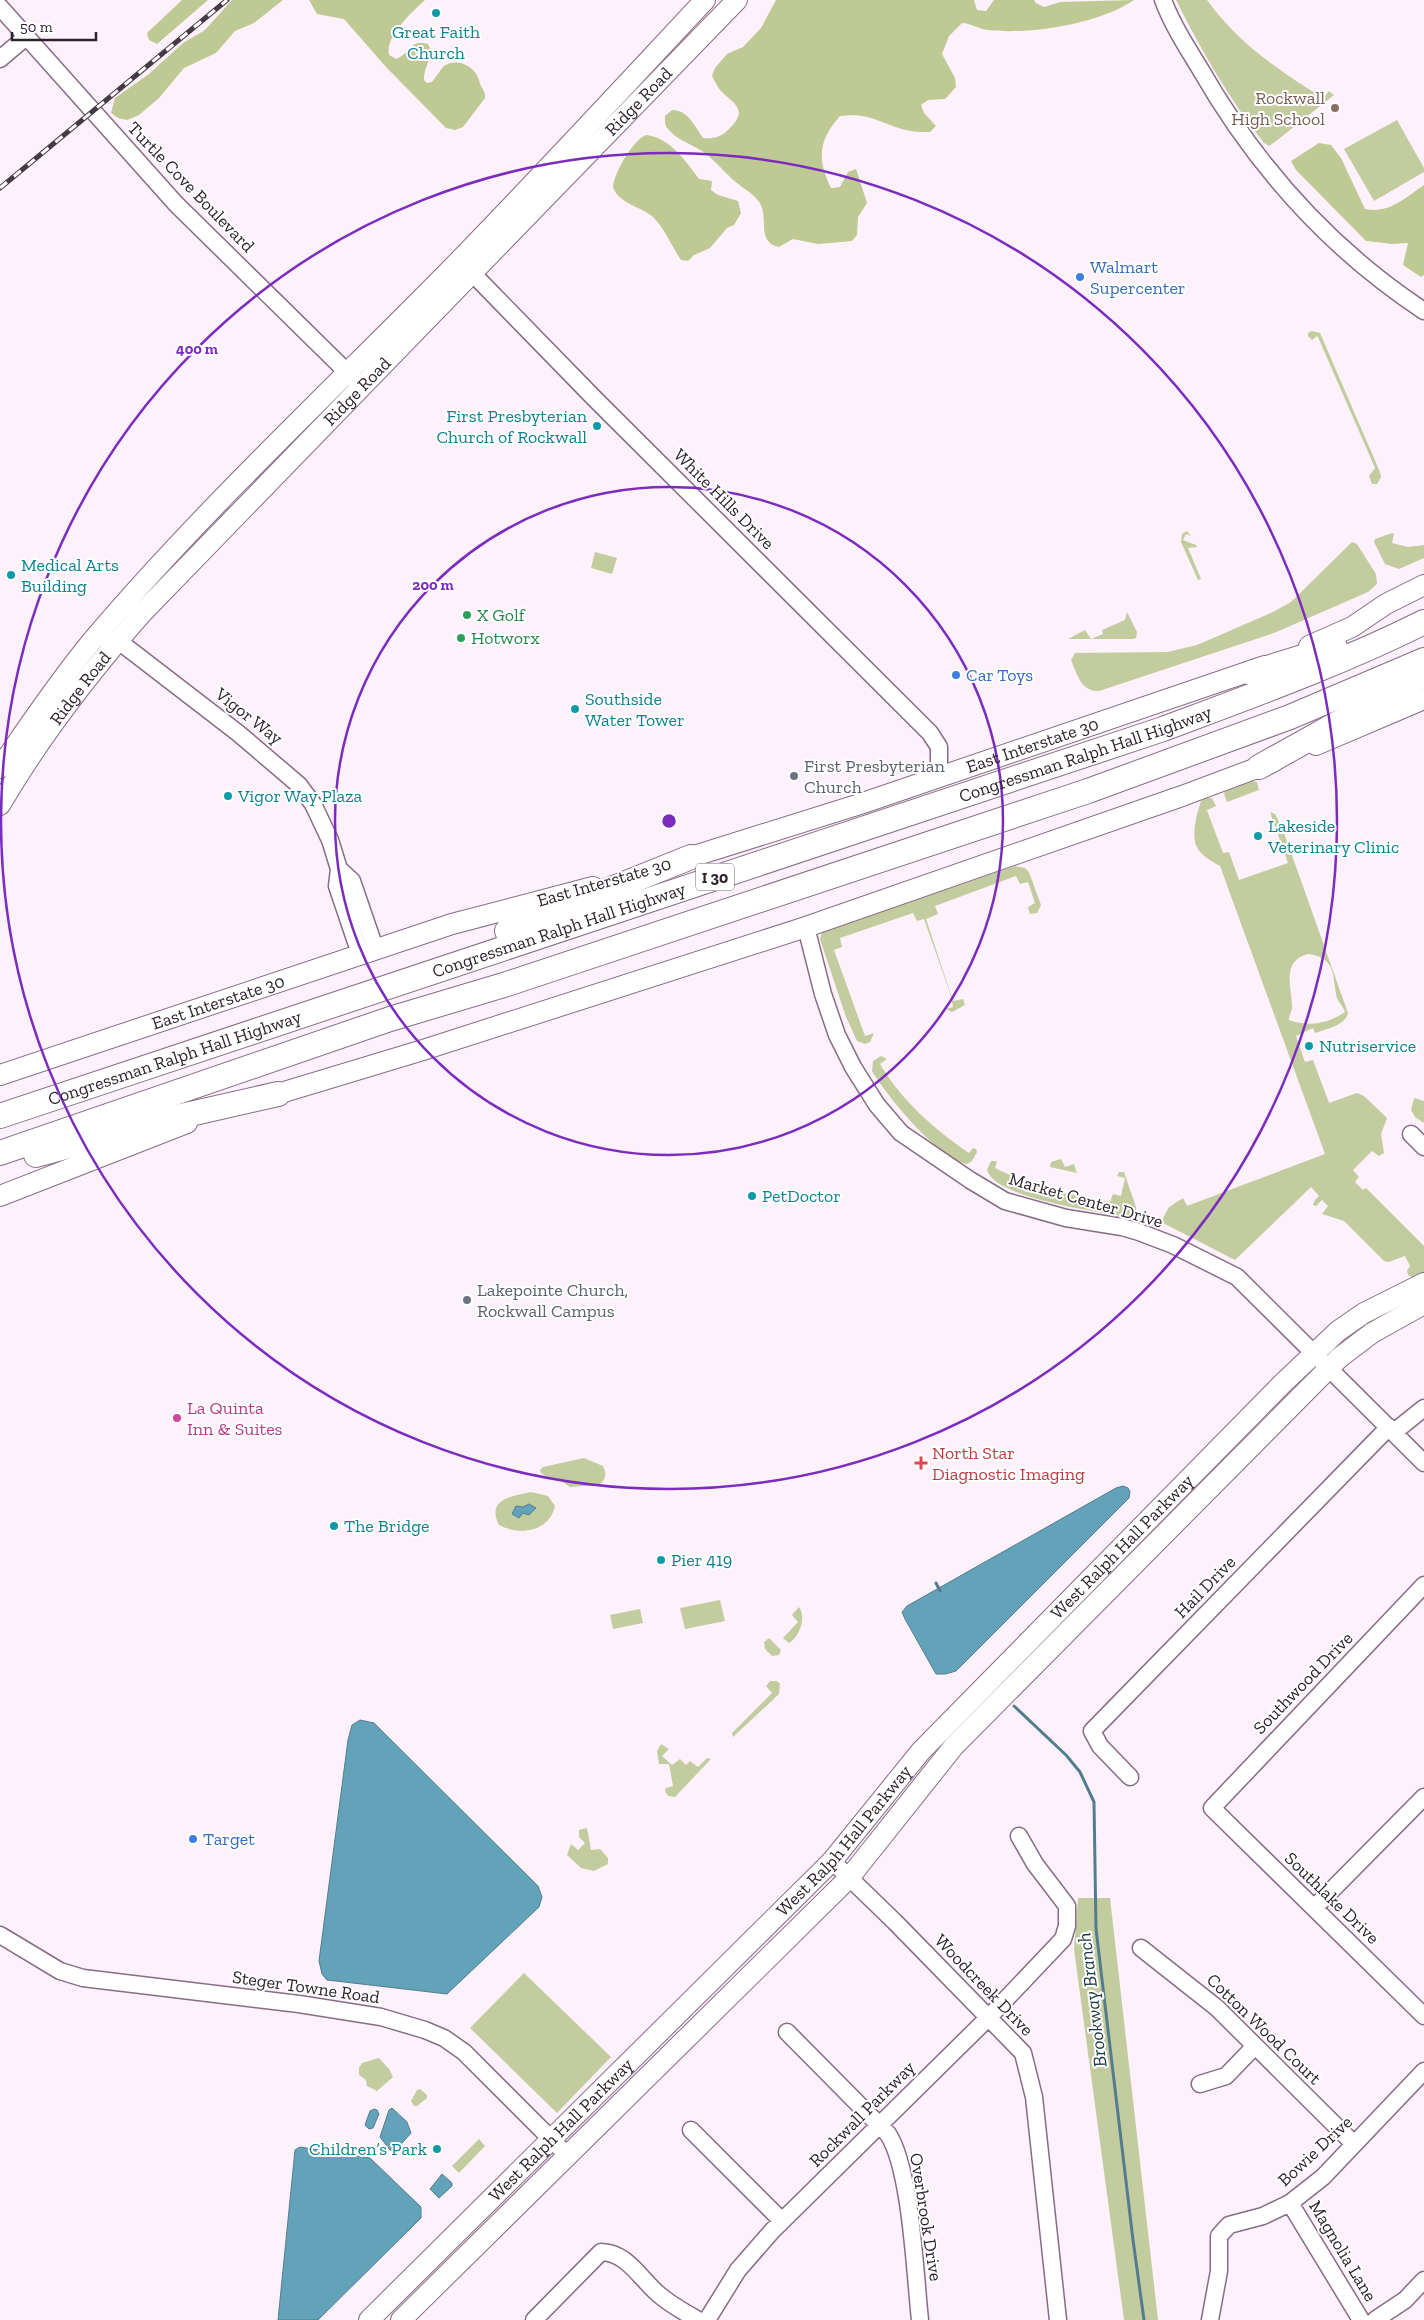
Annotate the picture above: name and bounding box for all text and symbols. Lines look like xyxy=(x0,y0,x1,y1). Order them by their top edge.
marker: Great Faith Church xyxy=(430,7,442,19)
scale bar xyxy=(12,10,96,42)
text: 50 m xyxy=(20,18,53,36)
place label: Great Faith Church xyxy=(392,21,480,64)
street label: Ridge Road xyxy=(600,62,677,140)
place label: Rockwall High School xyxy=(1231,87,1325,130)
marker: Rockwall High School xyxy=(1329,102,1341,114)
street label: Turtle Cove Boulevard xyxy=(123,117,259,257)
place label: Walmart Supercenter xyxy=(1090,256,1185,299)
marker: Walmart Supercenter xyxy=(1074,271,1086,283)
text: 400 m xyxy=(176,340,218,358)
street label: Ridge Road xyxy=(319,352,395,430)
place label: First Presbyterian Church of Rockwall xyxy=(436,405,588,448)
marker: First Presbyterian Church of Rockwall xyxy=(591,420,603,432)
street label: White Hills Drive xyxy=(669,444,779,554)
place label: Medical Arts Building xyxy=(21,554,119,597)
marker: Medical Arts Building xyxy=(5,569,17,581)
text: 200 m xyxy=(412,576,454,594)
place label: X Golf xyxy=(477,604,526,626)
marker: X Golf xyxy=(461,609,473,621)
place label: Hotworx xyxy=(471,627,540,649)
marker: Hotworx xyxy=(455,632,467,644)
street label: Ridge Road xyxy=(45,647,116,729)
place label: Car Toys xyxy=(966,664,1033,686)
marker: Car Toys xyxy=(950,669,962,681)
street label: Vigor Way xyxy=(210,682,288,750)
place label: Southside Water Tower xyxy=(585,688,685,731)
street label: Congressman Ralph Hall Highway xyxy=(956,701,1215,807)
marker: Southside Water Tower xyxy=(569,703,581,715)
street label: East Interstate 30 xyxy=(963,713,1102,778)
place label: First Presbyterian Church xyxy=(804,755,945,798)
marker: First Presbyterian Church xyxy=(788,770,800,782)
place label: Vigor Way Plaza xyxy=(237,785,363,807)
marker: Vigor Way Plaza xyxy=(222,790,234,802)
centre of rings xyxy=(660,812,678,830)
place label: Lakeside Veterinary Clinic xyxy=(1267,815,1399,858)
marker: Lakeside Veterinary Clinic xyxy=(1252,830,1264,842)
street label: East Interstate 30 xyxy=(534,852,674,912)
road number: I 30 xyxy=(696,864,734,890)
street label: Congressman Ralph Hall Highway xyxy=(429,877,689,982)
street label: East Interstate 30 xyxy=(149,970,287,1035)
street label: Congressman Ralph Hall Highway xyxy=(45,1005,305,1110)
place label: Nutriservice xyxy=(1319,1035,1416,1057)
marker: Nutriservice xyxy=(1303,1040,1315,1052)
street label: Market Center Drive xyxy=(1006,1167,1166,1233)
place label: PetDoctor xyxy=(762,1185,841,1207)
marker: PetDoctor xyxy=(746,1190,758,1202)
place label: Lakepointe Church, Rockwall Campus xyxy=(477,1279,628,1322)
marker: Lakepointe Church, Rockwall Campus xyxy=(461,1294,473,1306)
place label: La Quinta Inn & Suites xyxy=(187,1397,283,1440)
marker: La Quinta Inn & Suites xyxy=(171,1412,183,1424)
place label: North Star Diagnostic Imaging xyxy=(932,1442,1085,1485)
marker: North Star Diagnostic Imaging xyxy=(914,1456,928,1470)
street label: West Ralph Hall Parkway xyxy=(1046,1469,1199,1624)
place label: The Bridge xyxy=(344,1515,429,1537)
marker: The Bridge xyxy=(328,1520,340,1532)
place label: Pier 419 xyxy=(671,1549,732,1571)
street label: Hail Drive xyxy=(1170,1551,1240,1623)
marker: Pier 419 xyxy=(655,1554,667,1566)
street label: Southwood Drive xyxy=(1249,1627,1357,1739)
street label: West Ralph Hall Parkway xyxy=(772,1760,917,1921)
place label: Target xyxy=(203,1828,255,1850)
marker: Target xyxy=(187,1833,199,1845)
street label: Southlake Drive xyxy=(1280,1847,1384,1949)
street label: Woodcreek Drive xyxy=(930,1930,1038,2040)
water label: Brookway Branch xyxy=(1072,1931,1112,2069)
street label: Steger Towne Road xyxy=(231,1966,381,2008)
street label: Cotton Wood Court xyxy=(1202,1969,1326,2090)
street label: West Ralph Hall Parkway xyxy=(484,2053,638,2206)
street label: Rockwall Parkway xyxy=(804,2056,920,2172)
street label: Bowie Drive xyxy=(1273,2111,1357,2191)
place label: Children’s Park xyxy=(309,2138,428,2160)
marker: Children’s Park xyxy=(431,2143,443,2155)
street label: Overbrook Drive xyxy=(905,2151,947,2283)
street label: Magnolia Lane xyxy=(1304,2197,1382,2305)

